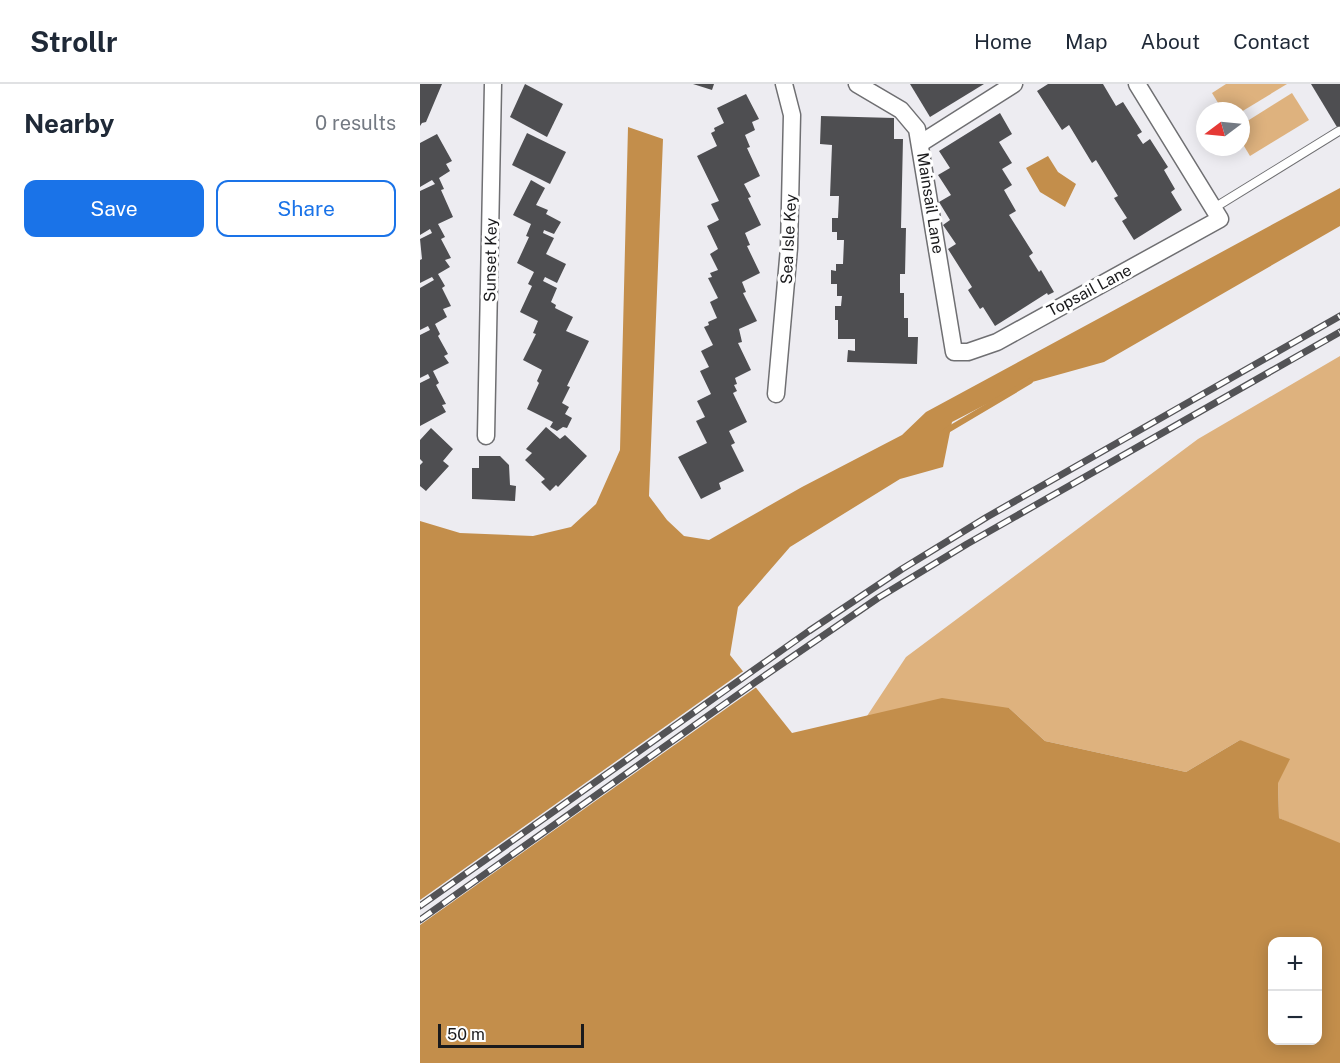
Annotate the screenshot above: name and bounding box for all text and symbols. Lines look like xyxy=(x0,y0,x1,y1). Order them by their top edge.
text: Strollr xyxy=(30,25,118,58)
text: Home xyxy=(974,29,1032,54)
text: Map xyxy=(1065,29,1108,54)
text: About xyxy=(1141,29,1200,54)
text: Contact xyxy=(1233,29,1310,54)
north arrow xyxy=(1196,102,1250,156)
text: Nearby xyxy=(24,108,114,139)
text: 0 results xyxy=(315,111,396,135)
street label: Mainsail Lane xyxy=(913,151,948,255)
button: Save xyxy=(24,180,204,237)
button: Share xyxy=(216,180,396,237)
street label: Sea Isle Key xyxy=(777,193,800,285)
street label: Sunset Key xyxy=(480,217,501,302)
street label: Topsail Lane xyxy=(1044,260,1135,321)
map controls xyxy=(1268,937,1322,1045)
button: + xyxy=(1268,937,1322,991)
button: − xyxy=(1268,991,1322,1045)
scale bar xyxy=(438,1021,584,1048)
text: 50 m xyxy=(447,1025,485,1044)

